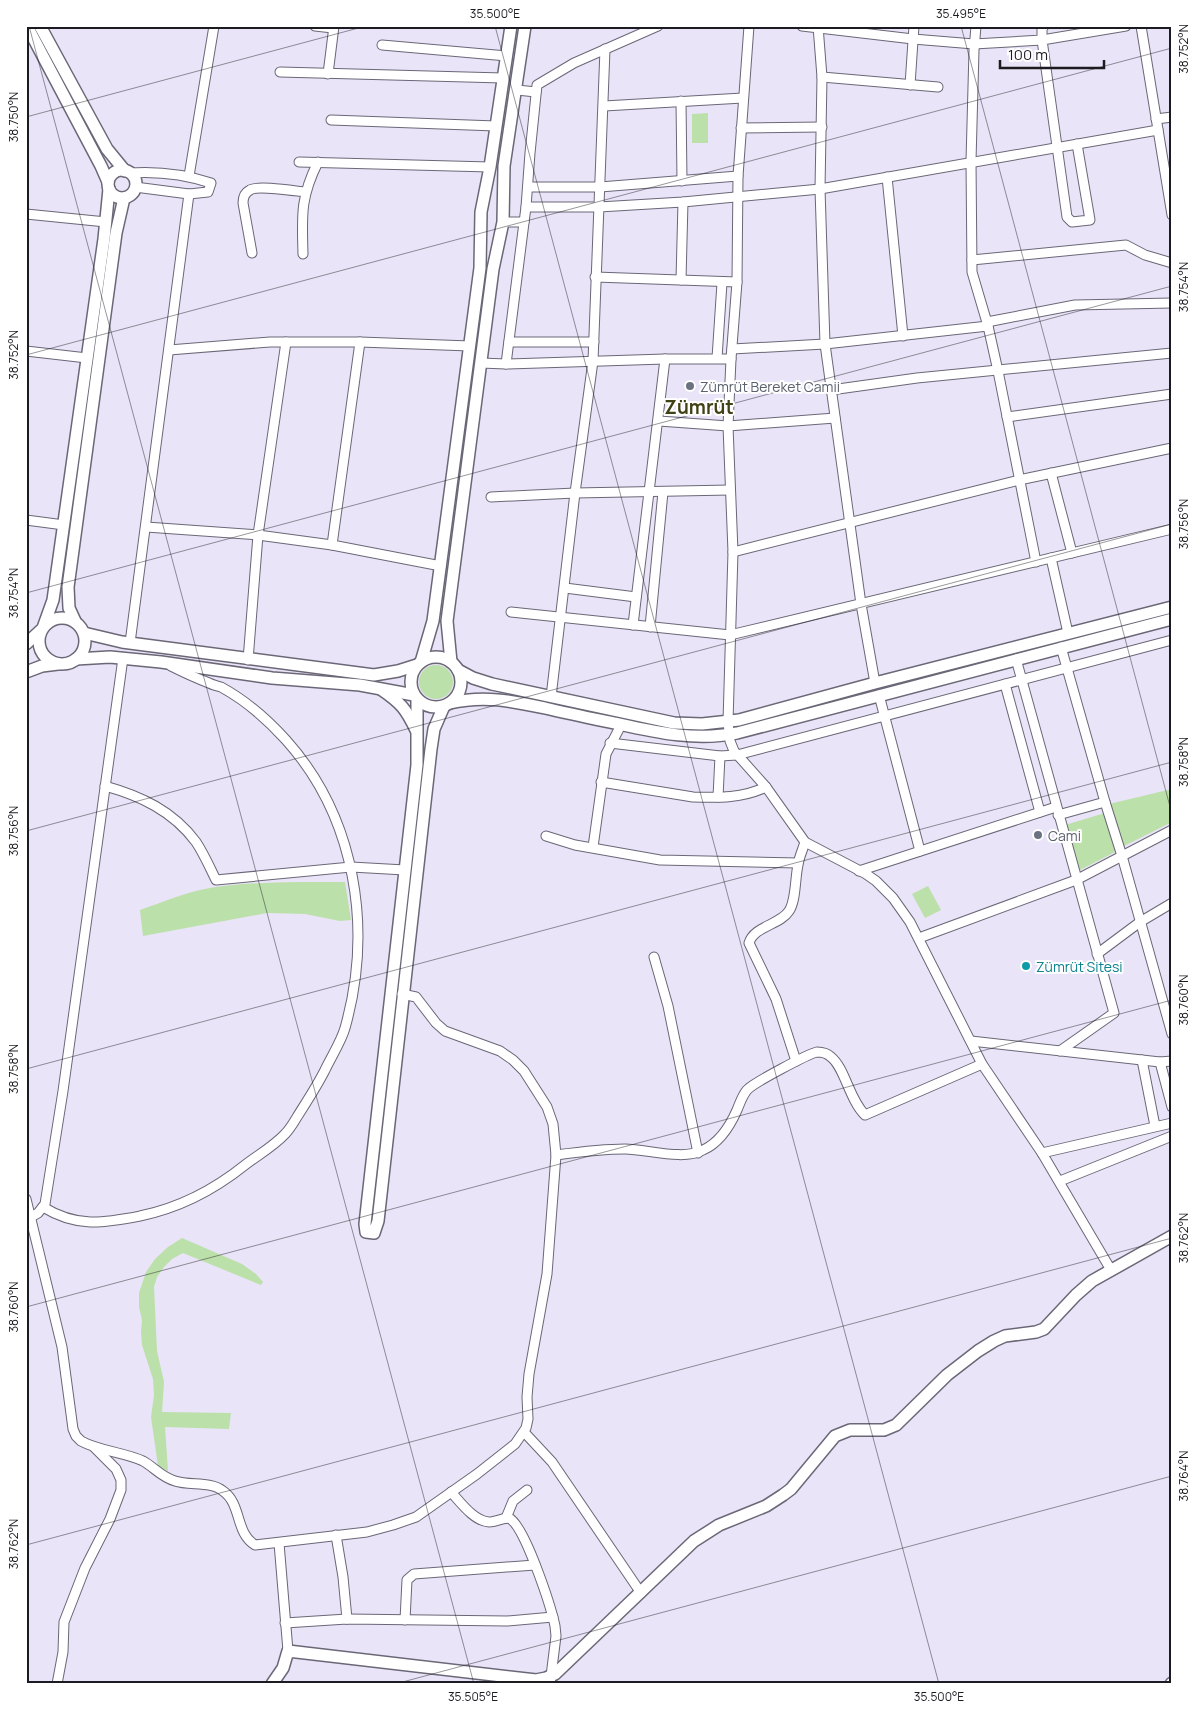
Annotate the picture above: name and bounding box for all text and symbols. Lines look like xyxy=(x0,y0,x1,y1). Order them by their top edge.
text: 35.500°E xyxy=(470,5,520,22)
text: 35.495°E xyxy=(936,5,986,22)
text: 38.752°N xyxy=(1175,24,1192,74)
scale bar xyxy=(1000,38,1104,70)
text: 100 m xyxy=(1008,44,1048,65)
text: 38.750°N xyxy=(5,92,22,142)
text: 38.754°N xyxy=(1175,262,1192,312)
text: 38.752°N xyxy=(5,330,22,380)
place label: Zümrüt Bereket Camii xyxy=(700,377,840,396)
marker: Zümrüt Bereket Camii xyxy=(684,380,696,392)
district label: Zümrüt xyxy=(664,394,734,420)
text: 38.756°N xyxy=(1175,499,1192,549)
text: 38.754°N xyxy=(5,568,22,618)
text: 38.758°N xyxy=(1175,737,1192,787)
text: 38.756°N xyxy=(5,806,22,856)
place label: Cami xyxy=(1048,826,1081,845)
marker: Cami xyxy=(1032,829,1044,841)
place label: Zümrüt Sitesi xyxy=(1036,957,1123,976)
marker: Zümrüt Sitesi xyxy=(1020,960,1032,972)
text: 38.760°N xyxy=(1175,974,1192,1026)
text: 38.758°N xyxy=(5,1044,22,1094)
text: 38.762°N xyxy=(1175,1213,1192,1263)
text: 38.760°N xyxy=(5,1281,22,1333)
text: 38.764°N xyxy=(1175,1451,1192,1501)
text: 38.762°N xyxy=(5,1519,22,1569)
text: 35.505°E xyxy=(448,1688,498,1705)
text: 35.500°E xyxy=(914,1688,964,1705)

